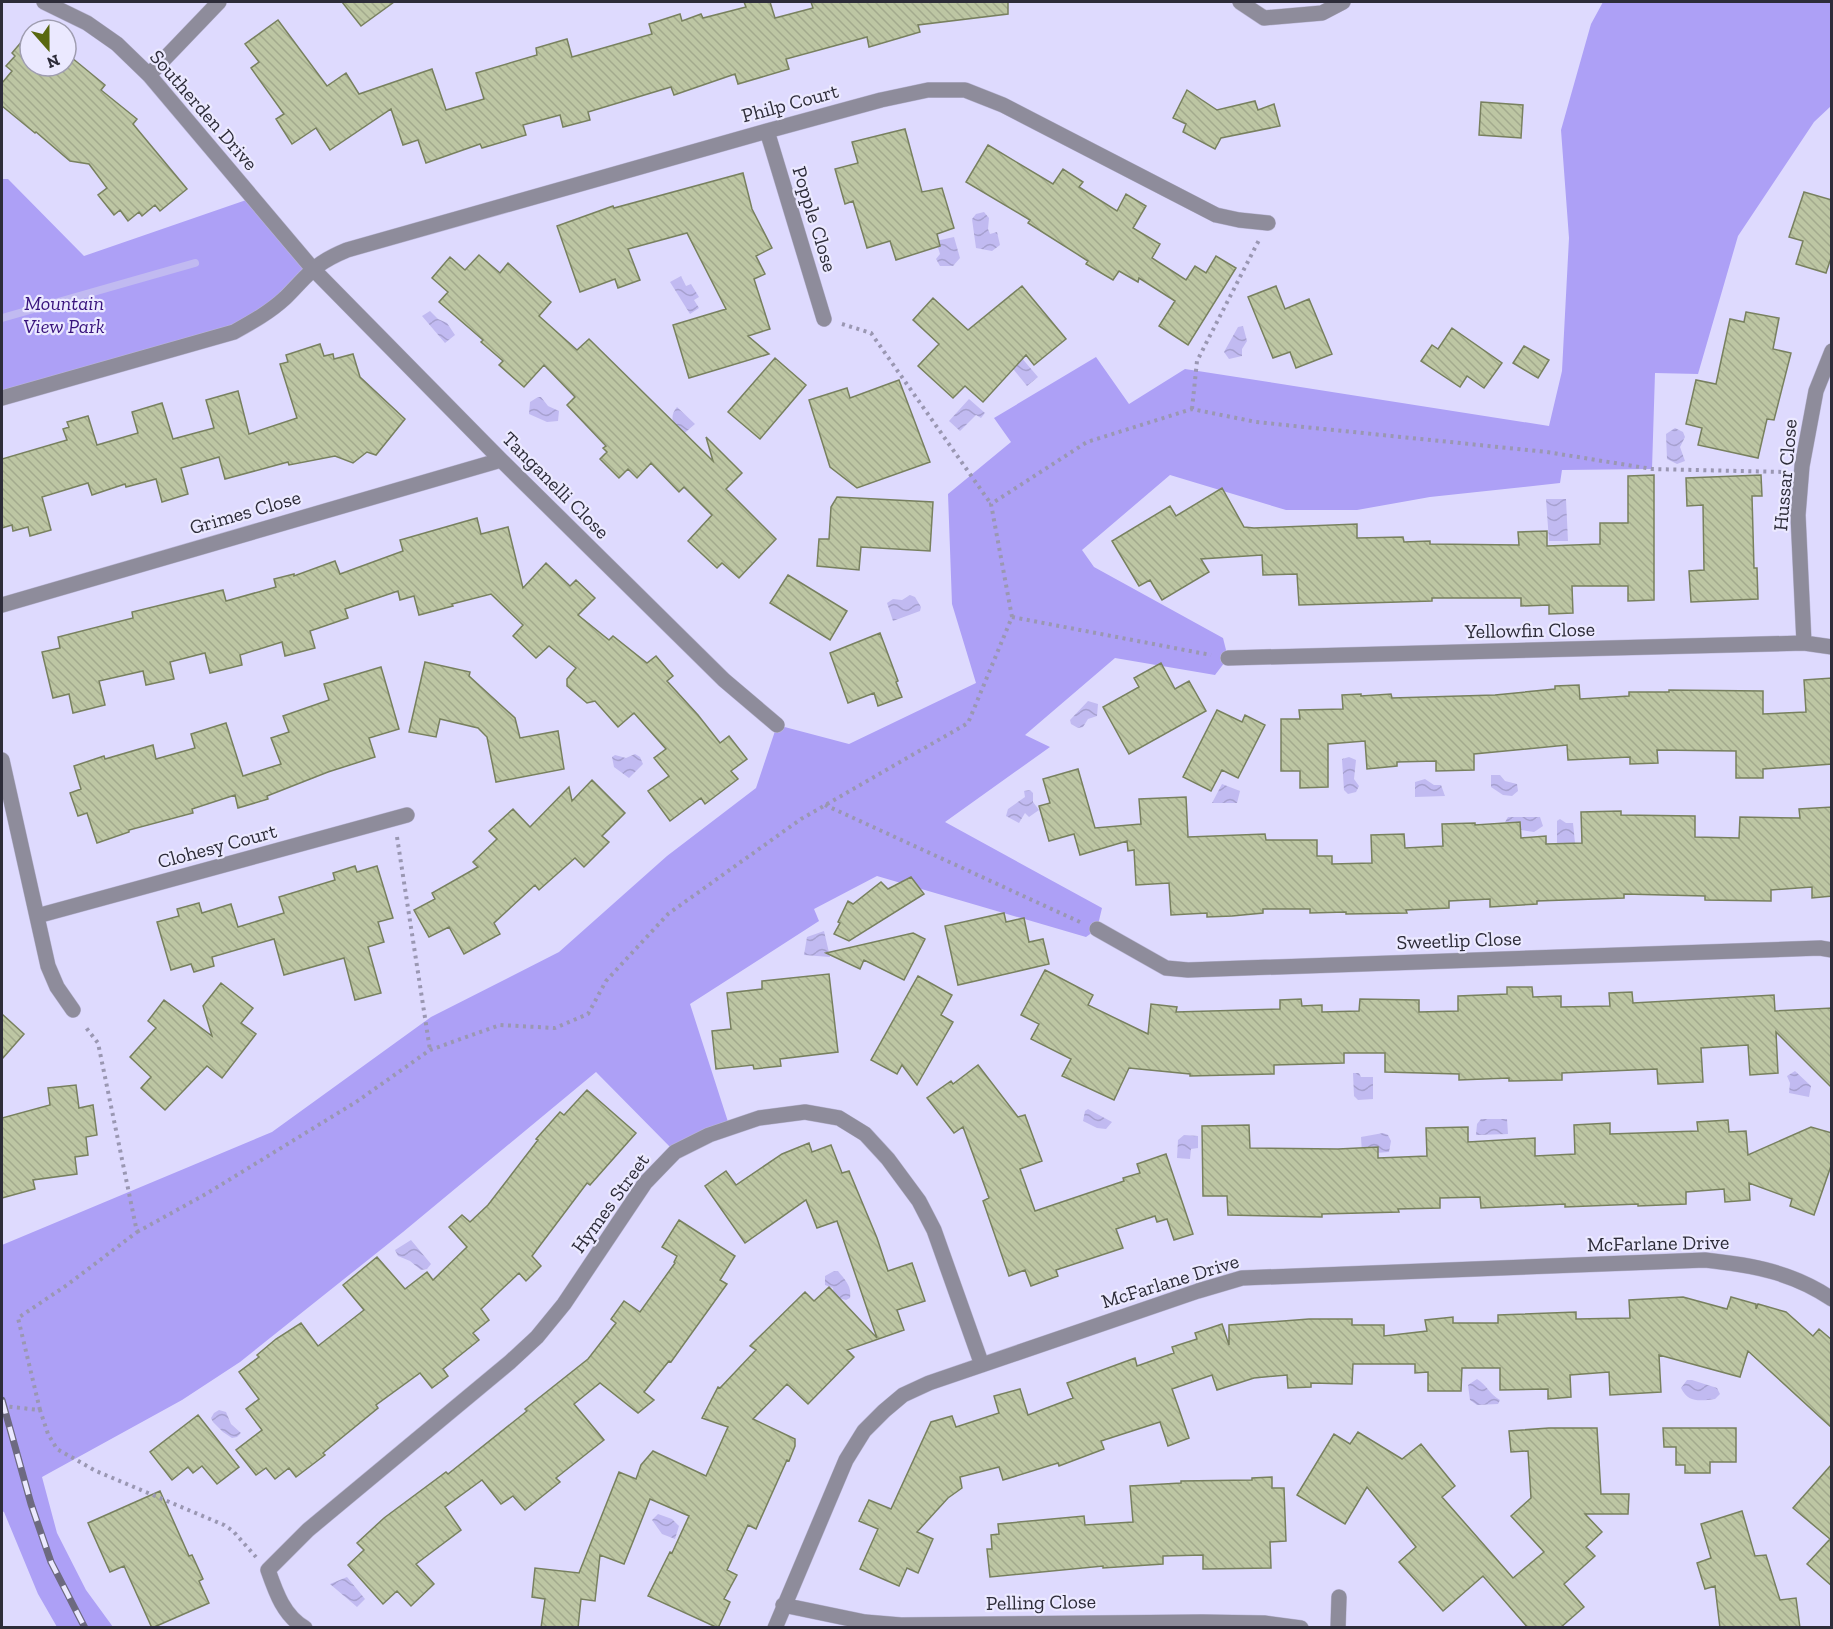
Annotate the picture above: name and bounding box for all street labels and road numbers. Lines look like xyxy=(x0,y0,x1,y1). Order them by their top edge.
street label: Southerden Drive xyxy=(145,45,263,175)
street label: Philp Court xyxy=(739,78,842,127)
street label: Popple Close xyxy=(788,163,842,275)
street label: Hussar Close xyxy=(1768,418,1802,532)
street label: Tanganelli Close xyxy=(497,426,615,544)
street label: Grimes Close xyxy=(187,485,303,539)
street label: Yellowfin Close xyxy=(1464,617,1595,643)
street label: Clohesy Court xyxy=(155,818,280,873)
street label: Sweetlip Close xyxy=(1396,926,1522,954)
street label: Hymes Street xyxy=(566,1148,655,1258)
street label: McFarlane Drive xyxy=(1587,1230,1729,1256)
street label: McFarlane Drive xyxy=(1098,1249,1242,1313)
street label: Pelling Close xyxy=(986,1589,1096,1615)

